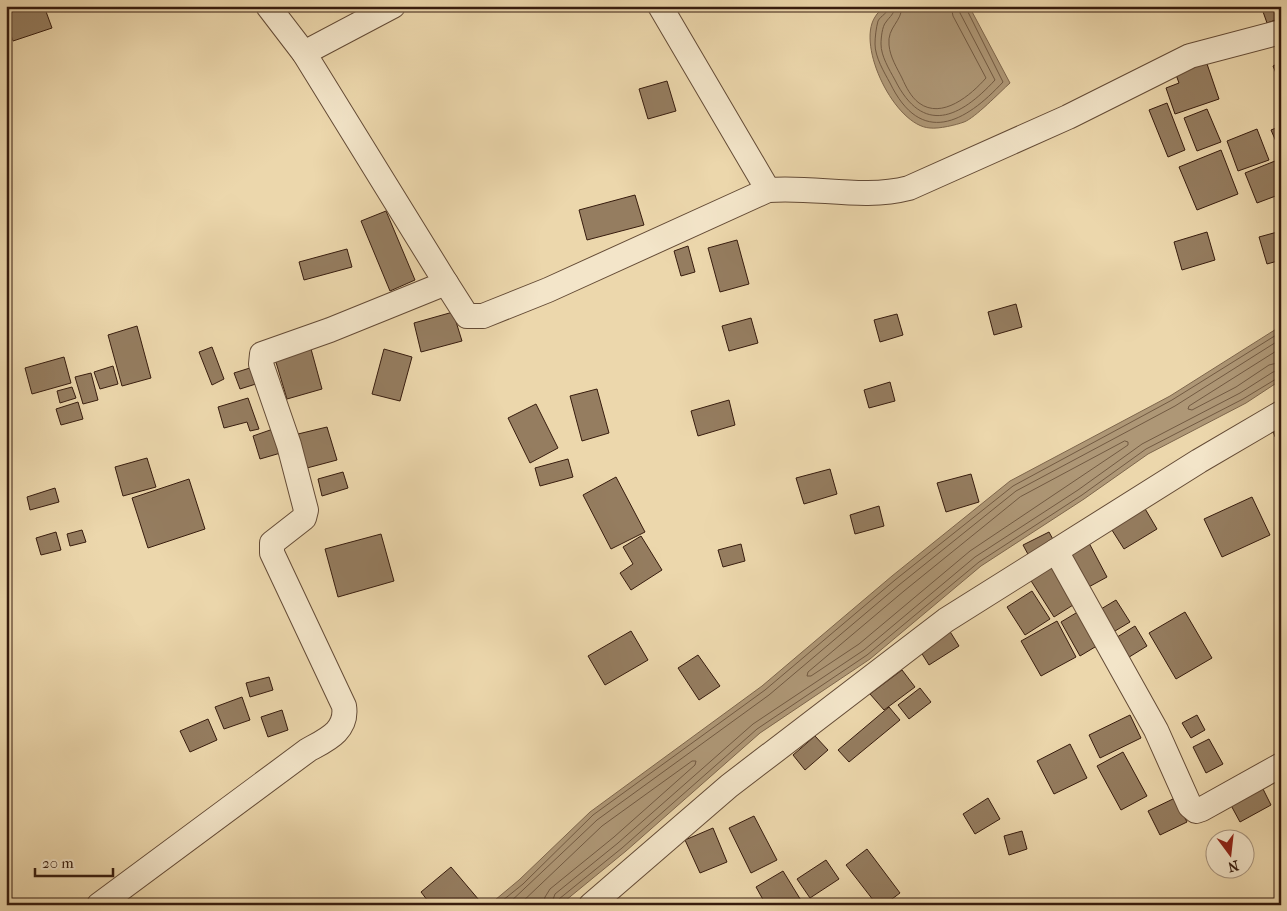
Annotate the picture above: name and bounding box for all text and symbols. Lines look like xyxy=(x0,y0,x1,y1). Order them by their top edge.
north arrow xyxy=(1204,828,1254,878)
scale bar xyxy=(35,846,112,878)
text: 20 m xyxy=(42,854,74,872)
text: N xyxy=(1226,856,1241,876)

